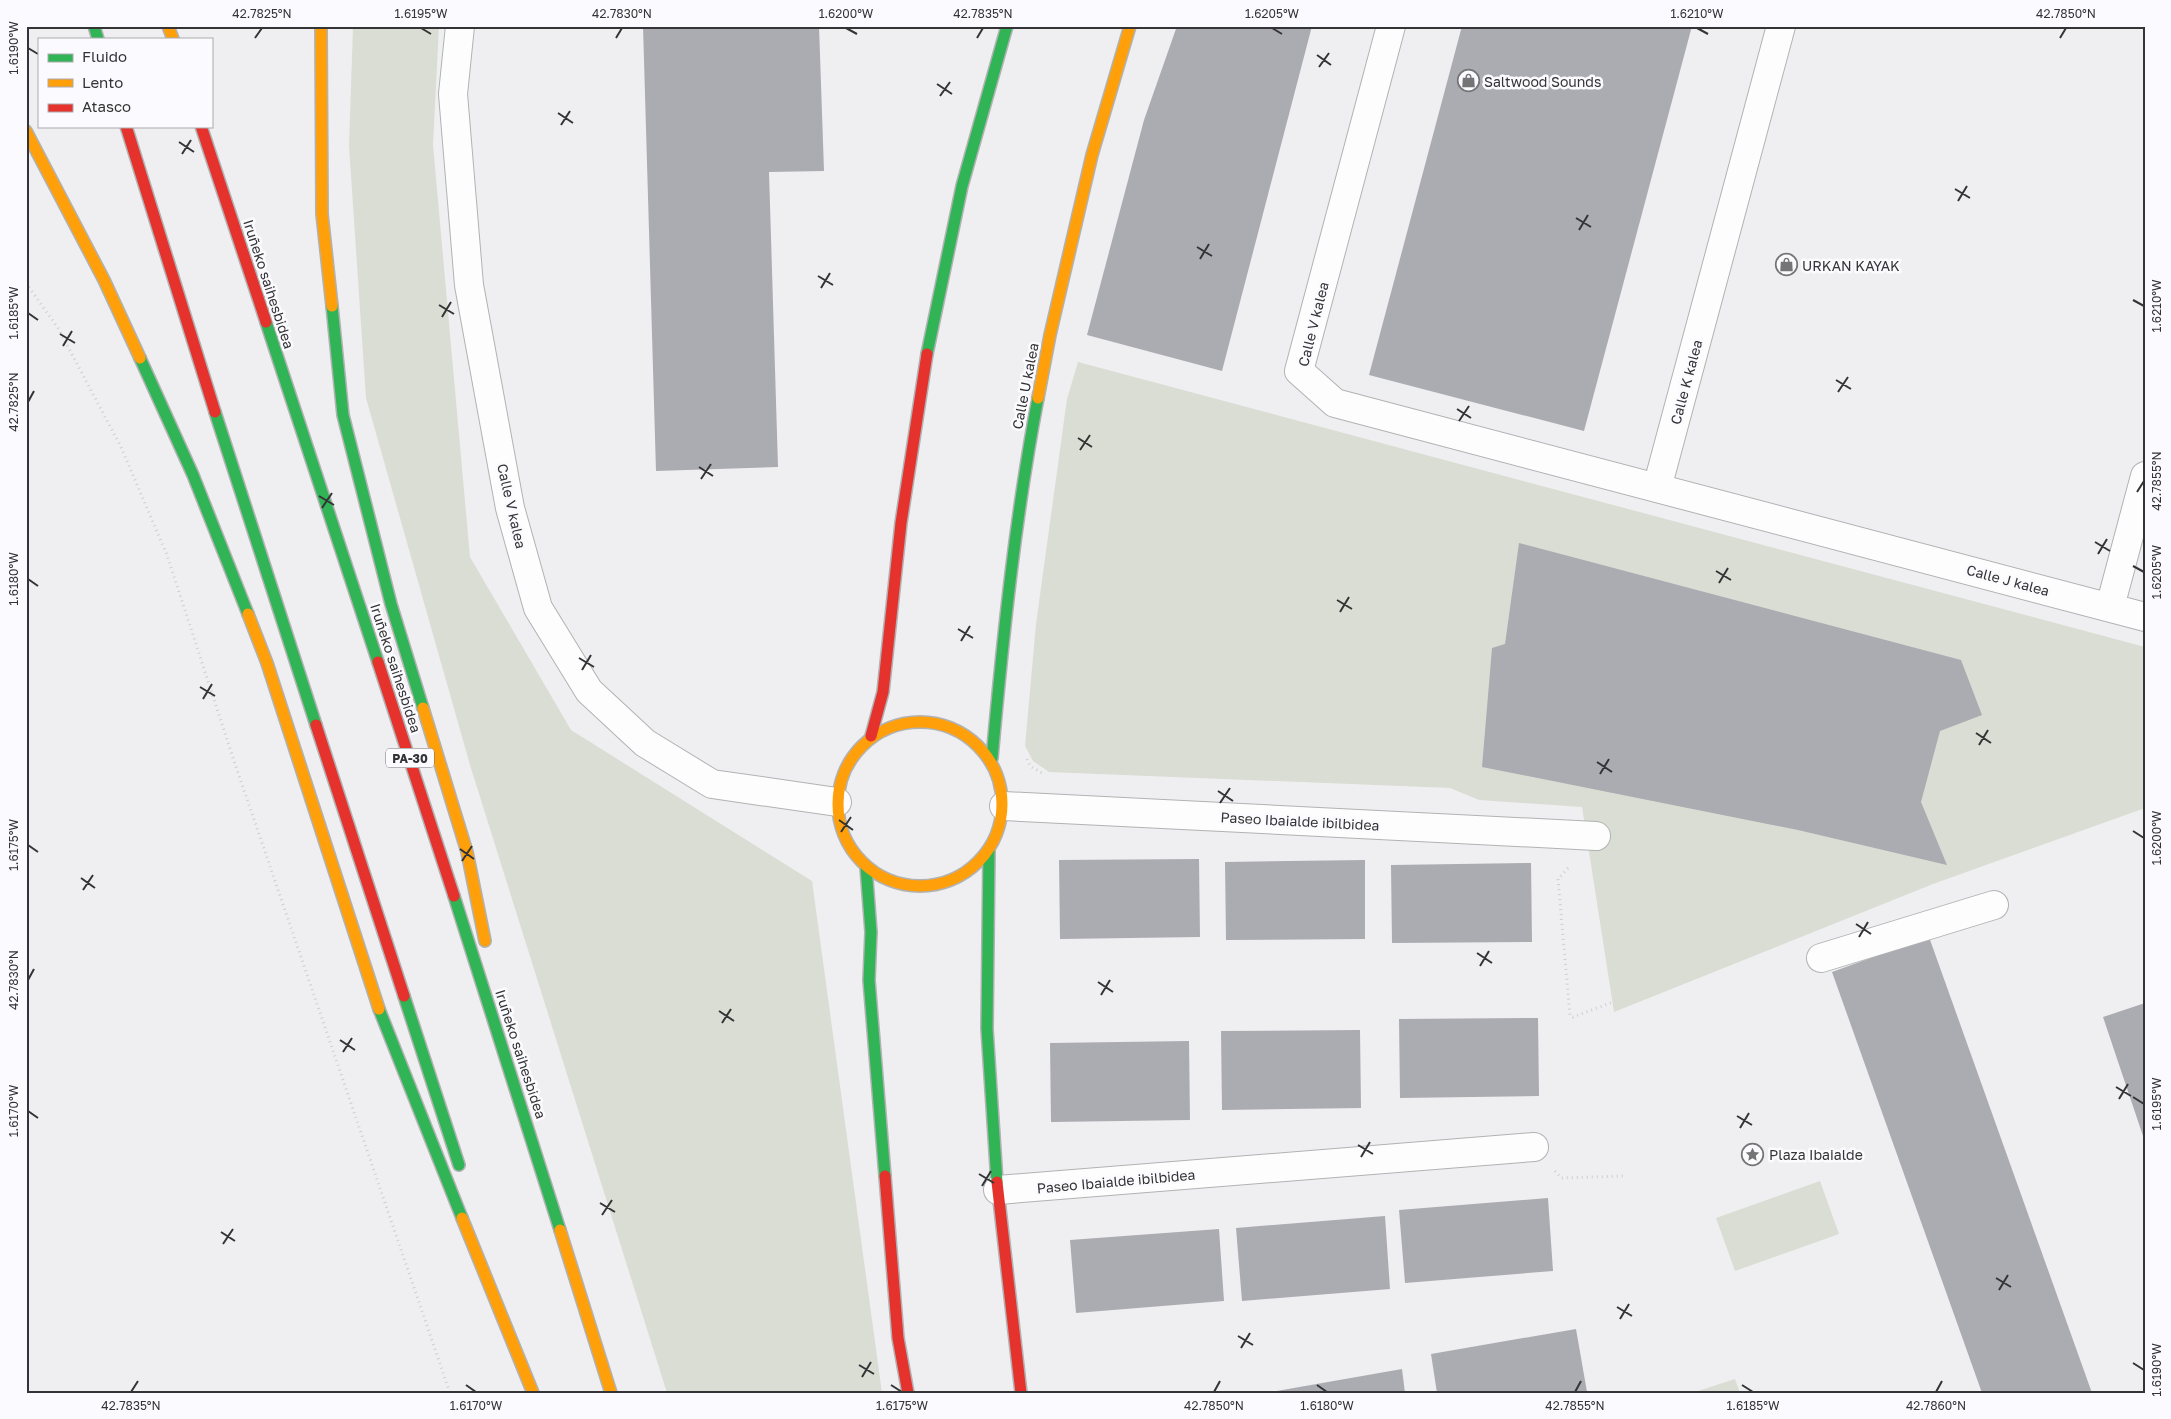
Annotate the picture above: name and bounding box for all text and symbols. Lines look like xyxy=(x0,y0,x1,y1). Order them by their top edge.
text: 42.7825°N xyxy=(232,6,292,21)
text: 1.6195°W xyxy=(395,6,448,21)
text: 42.7830°N xyxy=(592,6,652,21)
text: 1.6200°W xyxy=(819,6,874,21)
text: 42.7835°N xyxy=(953,6,1013,21)
text: 1.6205°W xyxy=(1245,6,1300,21)
text: 1.6210°W xyxy=(1670,6,1724,21)
text: 42.7850°N xyxy=(2036,6,2096,21)
text: 1.6190°W xyxy=(6,21,21,75)
legend xyxy=(38,38,212,128)
text: Fluido xyxy=(82,47,127,65)
shop icon: Saltwood Sounds xyxy=(1456,69,1480,93)
text: Lento xyxy=(82,73,123,91)
place label: Saltwood Sounds xyxy=(1484,73,1601,90)
text: Atasco xyxy=(82,97,131,115)
street label: Iruñeko saihesbidea xyxy=(240,217,298,351)
shop icon: URKAN KAYAK xyxy=(1774,253,1798,277)
place label: URKAN KAYAK xyxy=(1802,257,1900,274)
text: 1.6210°W xyxy=(2149,279,2164,333)
street label: Calle V kalea xyxy=(1294,280,1332,368)
text: 1.6185°W xyxy=(6,286,21,339)
street label: Calle K kalea xyxy=(1667,338,1705,426)
street label: Calle U kalea xyxy=(1008,341,1042,431)
text: 42.7825°N xyxy=(6,372,21,432)
text: 42.7855°N xyxy=(2149,451,2164,511)
street label: Calle V kalea xyxy=(494,462,530,550)
text: 1.6205°W xyxy=(2149,544,2164,599)
text: 1.6180°W xyxy=(6,552,21,606)
street label: Calle J kalea xyxy=(1965,561,2051,599)
street label: Iruñeko saihesbidea xyxy=(367,601,425,735)
road number: PA-30 xyxy=(386,748,434,768)
street label: Paseo Ibaialde ibilbidea xyxy=(1220,808,1380,834)
text: 1.6200°W xyxy=(2149,810,2164,865)
text: 1.6175°W xyxy=(6,819,21,871)
text: 42.7830°N xyxy=(6,950,21,1010)
street label: Iruñeko saihesbidea xyxy=(492,987,550,1121)
text: 1.6195°W xyxy=(2149,1077,2164,1130)
text: 1.6170°W xyxy=(6,1084,21,1137)
place icon: Plaza Ibaialde xyxy=(1741,1142,1765,1166)
place label: Plaza Ibaialde xyxy=(1769,1146,1863,1163)
street label: Paseo Ibaialde ibilbidea xyxy=(1036,1166,1196,1196)
text: 1.6190°W xyxy=(2149,1343,2164,1397)
text: 42.7835°N xyxy=(101,1398,161,1413)
text: 1.6170°W xyxy=(450,1398,503,1413)
text: 1.6175°W xyxy=(876,1398,928,1413)
text: 42.7850°N xyxy=(1184,1398,1244,1413)
text: 1.6180°W xyxy=(1300,1398,1354,1413)
text: 42.7855°N xyxy=(1545,1398,1605,1413)
text: 1.6185°W xyxy=(1727,1398,1780,1413)
text: 42.7860°N xyxy=(1906,1398,1966,1413)

